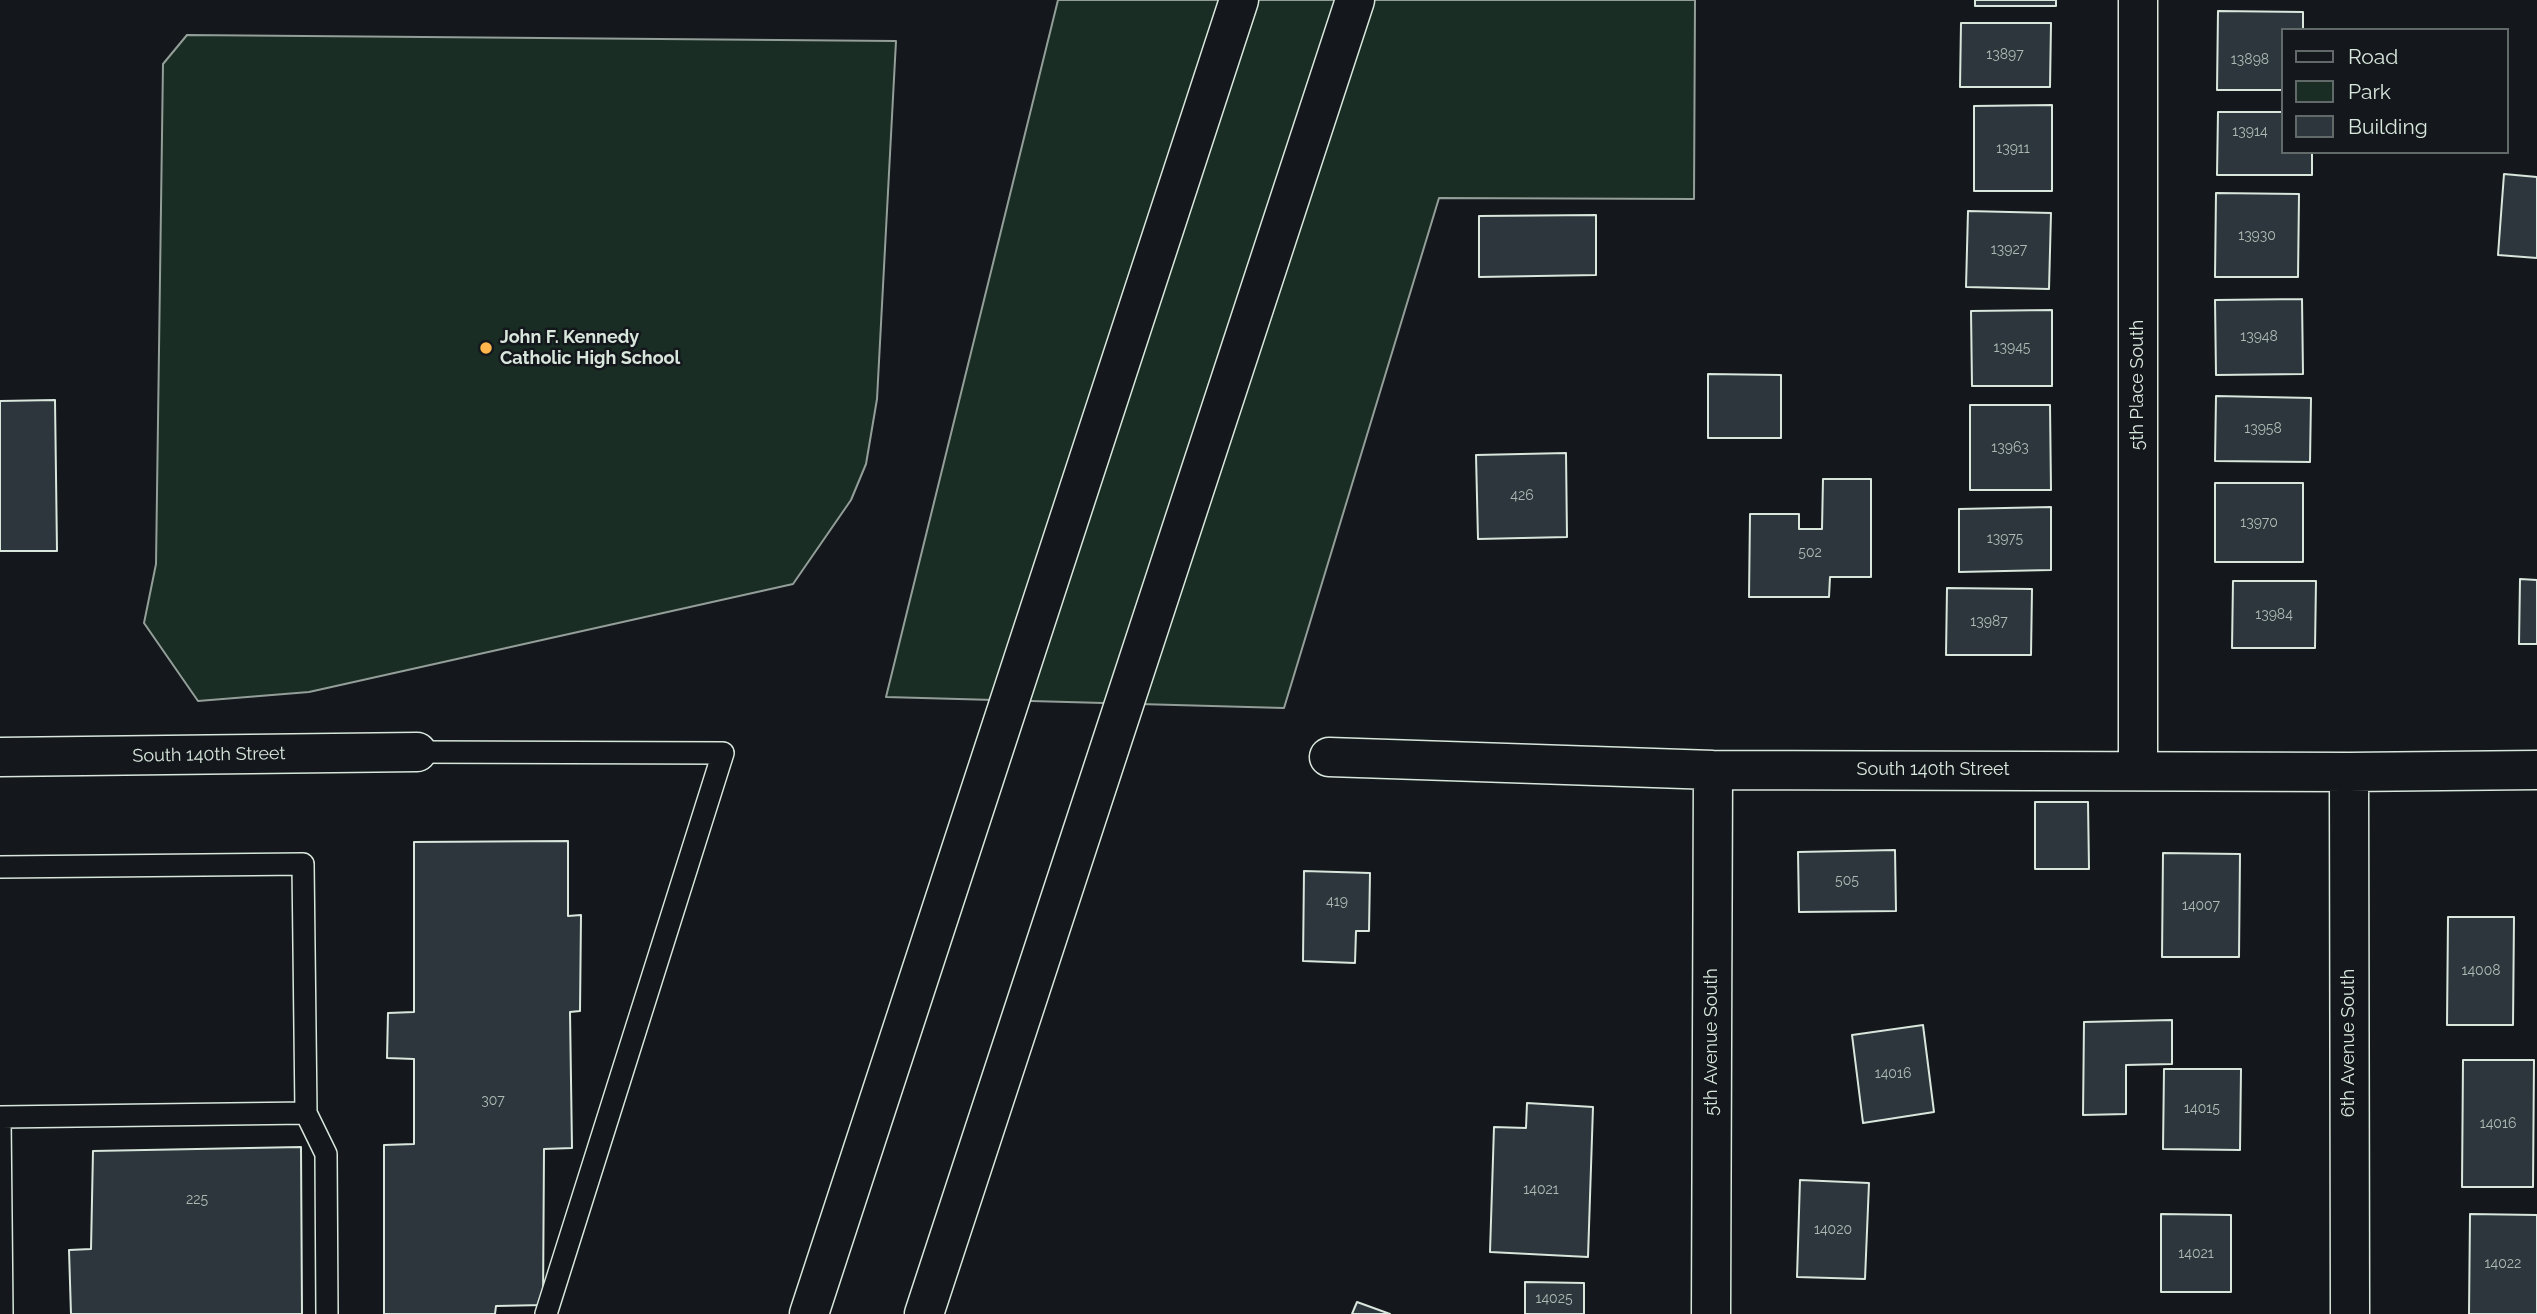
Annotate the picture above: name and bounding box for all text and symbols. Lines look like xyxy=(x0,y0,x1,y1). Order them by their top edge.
legend xyxy=(2282,28,2509,154)
text: Road xyxy=(2348,44,2398,69)
house number: 13897 xyxy=(1986,47,2024,63)
house number: 13898 xyxy=(2231,52,2269,68)
text: Park xyxy=(2348,79,2391,104)
text: Building xyxy=(2348,114,2428,139)
house number: 13914 xyxy=(2232,124,2268,140)
house number: 13911 xyxy=(1996,141,2030,157)
house number: 13930 xyxy=(2238,228,2276,244)
house number: 13927 xyxy=(1991,242,2027,258)
street label: 5th Place South xyxy=(2127,320,2149,450)
place label: John F. Kennedy Catholic High School xyxy=(500,327,680,370)
house number: 13948 xyxy=(2240,329,2278,345)
marker: John F. Kennedy Catholic High School xyxy=(478,340,494,356)
house number: 13945 xyxy=(1994,340,2030,356)
house number: 13958 xyxy=(2244,421,2282,437)
house number: 13963 xyxy=(1991,440,2029,456)
house number: 426 xyxy=(1510,488,1534,504)
house number: 13970 xyxy=(2240,515,2278,531)
house number: 13975 xyxy=(1987,531,2023,547)
house number: 502 xyxy=(1798,545,1822,561)
house number: 13984 xyxy=(2255,607,2293,623)
house number: 13987 xyxy=(1970,614,2008,630)
street label: South 140th Street xyxy=(132,743,286,767)
street label: South 140th Street xyxy=(1856,759,2010,781)
house number: 505 xyxy=(1835,873,1859,889)
house number: 419 xyxy=(1326,894,1348,910)
house number: 14007 xyxy=(2182,898,2220,914)
house number: 14008 xyxy=(2461,963,2501,979)
street label: 5th Avenue South xyxy=(1701,968,1723,1116)
street label: 6th Avenue South xyxy=(2338,969,2360,1117)
house number: 14016 xyxy=(1875,1066,1911,1082)
house number: 307 xyxy=(481,1093,505,1109)
house number: 14015 xyxy=(2184,1101,2220,1117)
house number: 14016 xyxy=(2480,1116,2516,1132)
house number: 14021 xyxy=(1523,1182,1559,1198)
house number: 225 xyxy=(186,1192,208,1208)
house number: 14020 xyxy=(1814,1222,1852,1238)
house number: 14021 xyxy=(2178,1246,2214,1262)
house number: 14022 xyxy=(2485,1256,2521,1272)
house number: 14025 xyxy=(1535,1291,1573,1307)

